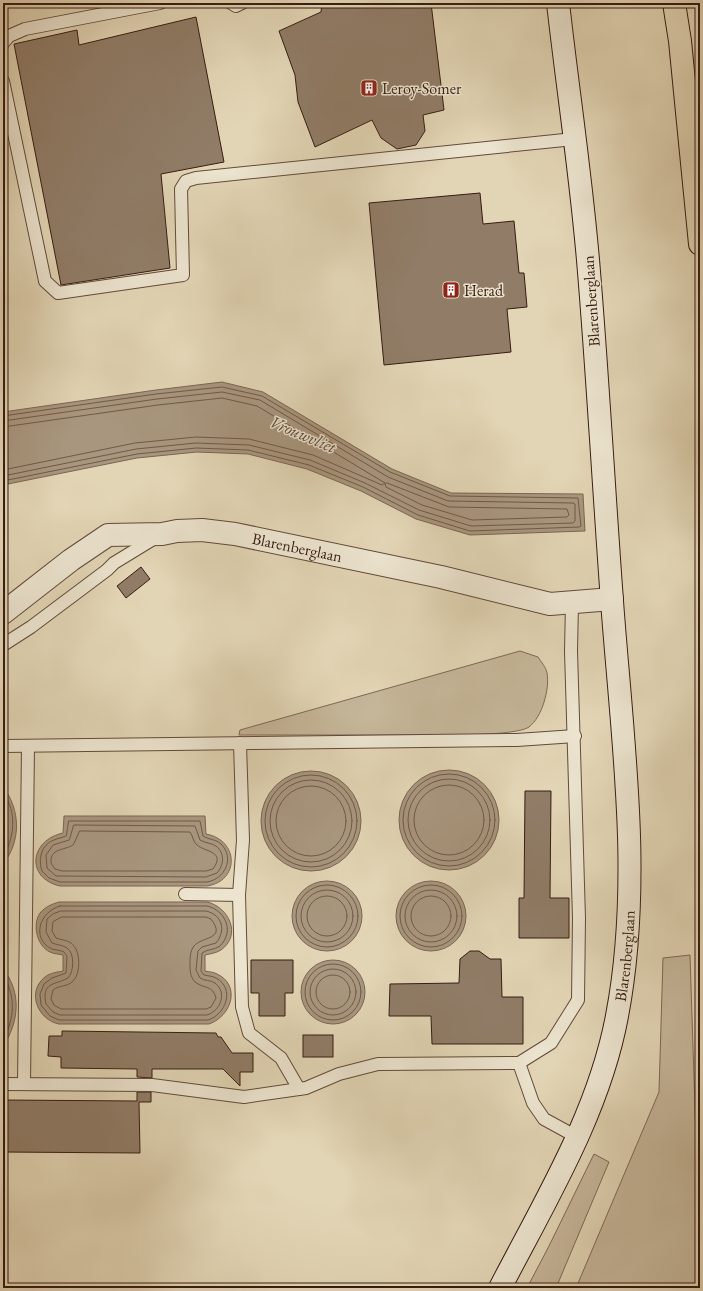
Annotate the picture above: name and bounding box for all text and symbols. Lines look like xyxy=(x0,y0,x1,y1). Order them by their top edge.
building icon: Leroy-Somer xyxy=(359,78,379,98)
place label: Leroy-Somer xyxy=(382,78,462,99)
street label: Blarenberglaan xyxy=(577,254,605,347)
building icon: Herad xyxy=(441,280,461,300)
place label: Herad xyxy=(464,280,504,301)
water label: Vrouwvliet xyxy=(267,410,340,458)
street label: Blarenberglaan xyxy=(250,527,345,567)
street label: Blarenberglaan xyxy=(609,909,639,1003)

